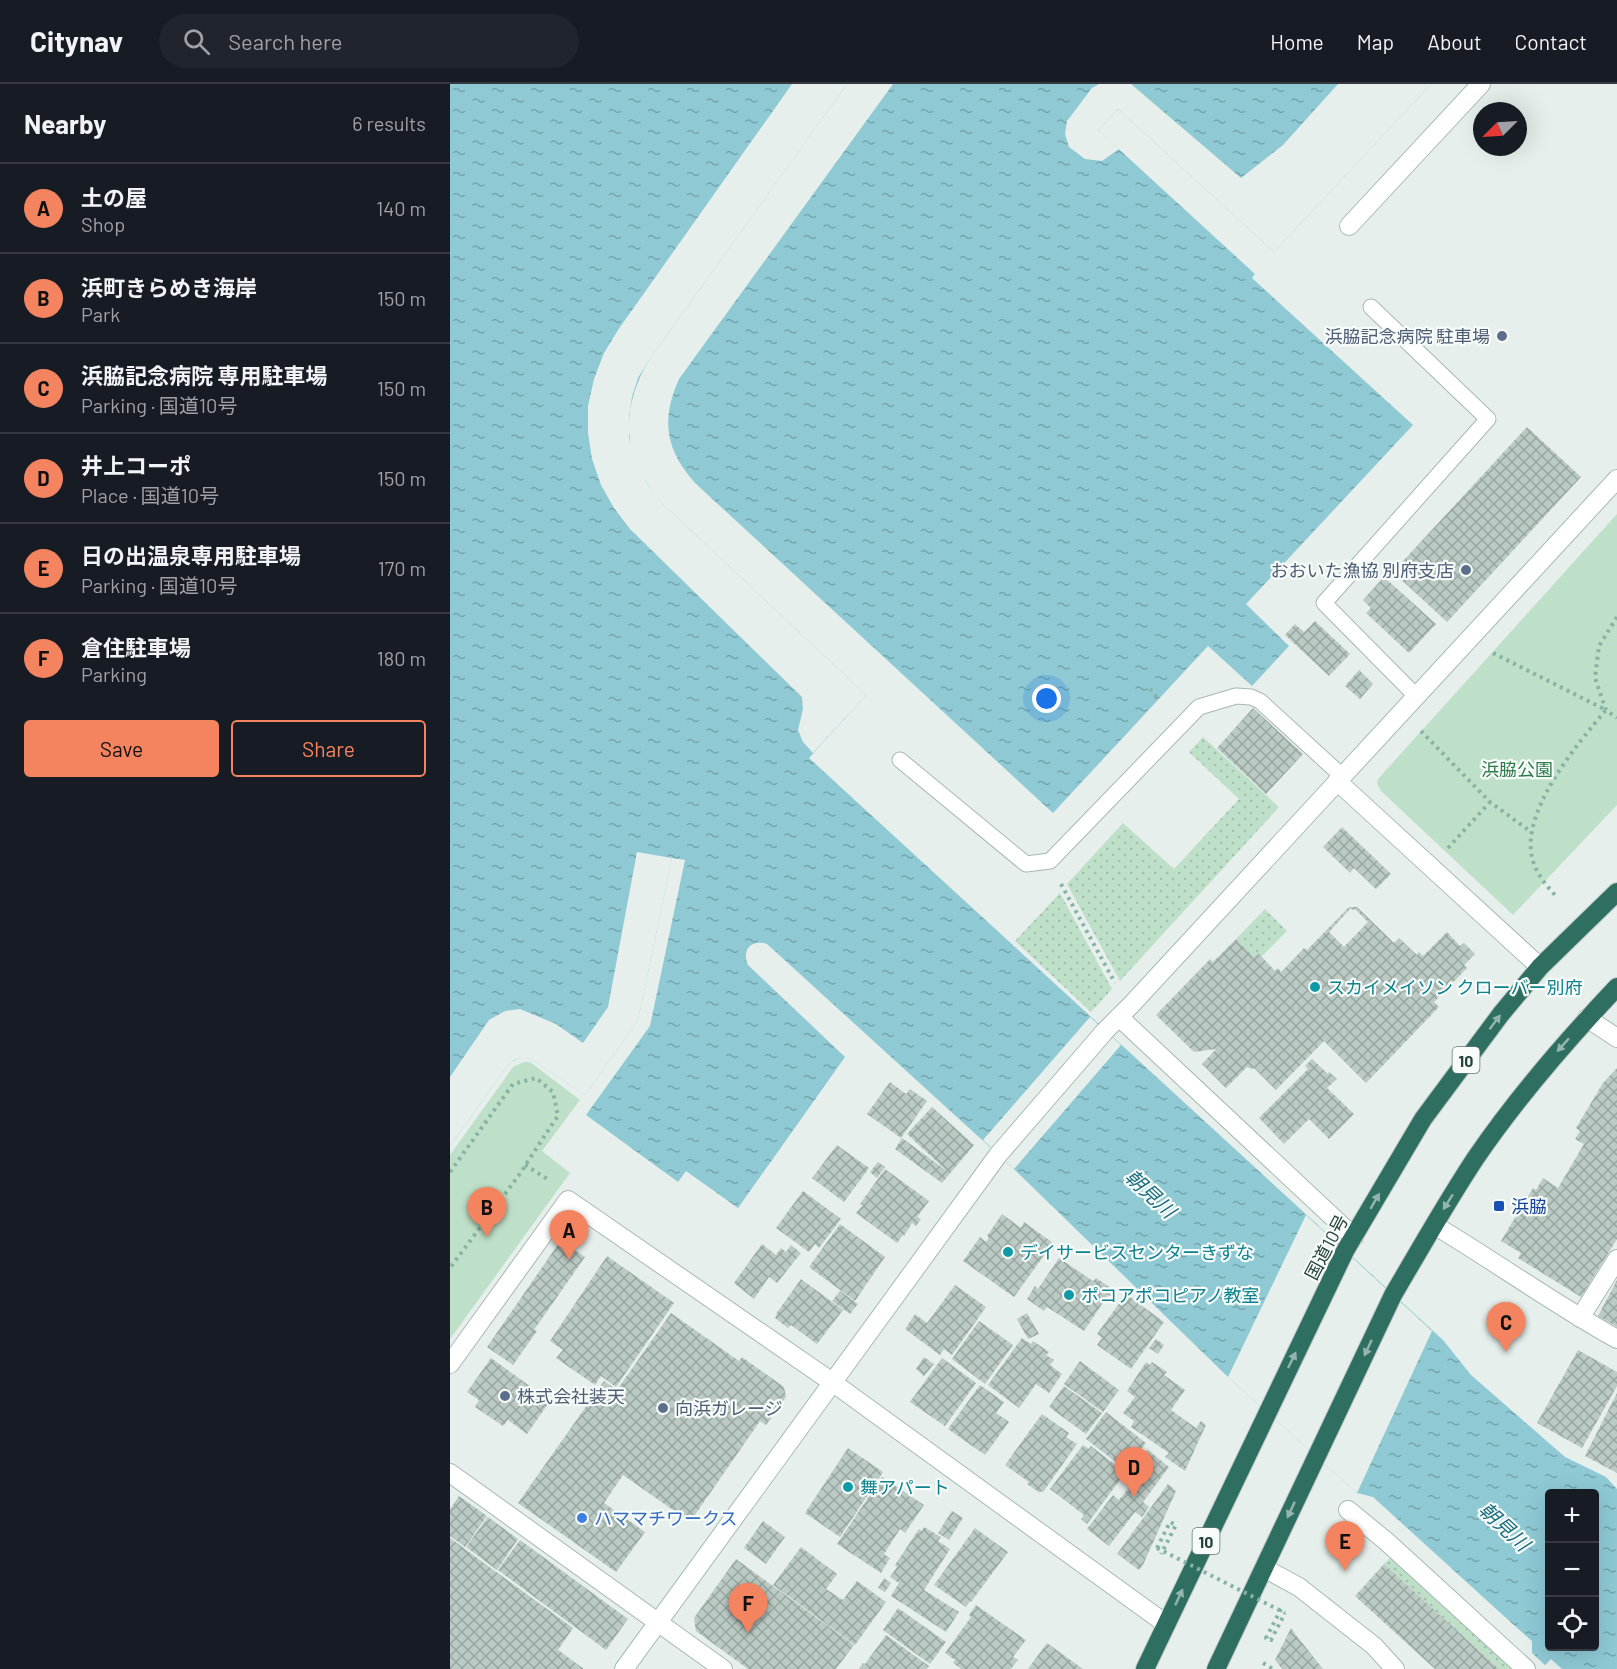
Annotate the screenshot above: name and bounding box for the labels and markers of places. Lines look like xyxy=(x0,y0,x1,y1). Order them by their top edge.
place label: 浜脇記念病院 駐車場 xyxy=(1324,325,1490,347)
marker: 浜脇記念病院 駐車場 xyxy=(1495,329,1509,343)
place label: おおいた漁協 別府支店 xyxy=(1270,559,1454,581)
marker: おおいた漁協 別府支店 xyxy=(1459,563,1473,577)
place label: スカイメイソン クローバー別府 xyxy=(1327,976,1582,998)
marker: スカイメイソン クローバー別府 xyxy=(1308,980,1322,994)
pin: B xyxy=(468,1188,507,1237)
place label: 浜脇 xyxy=(1511,1195,1547,1217)
marker: 浜脇 xyxy=(1492,1199,1506,1213)
pin: A xyxy=(550,1210,588,1260)
place label: デイサービスセンターきずな xyxy=(1020,1241,1254,1263)
marker: デイサービスセンターきずな xyxy=(1001,1245,1015,1259)
place label: ポコアポコピアノ教室 xyxy=(1081,1284,1259,1306)
marker: ポコアポコピアノ教室 xyxy=(1062,1288,1076,1302)
pin: C xyxy=(1486,1302,1526,1352)
place label: 株式会社装天 xyxy=(517,1385,625,1407)
marker: 株式会社装天 xyxy=(498,1389,512,1403)
place label: 向浜ガレージ xyxy=(675,1397,783,1419)
marker: 向浜ガレージ xyxy=(656,1401,670,1415)
pin: D xyxy=(1114,1448,1154,1497)
place label: 舞アパート xyxy=(860,1476,950,1498)
marker: 舞アパート xyxy=(841,1480,855,1494)
place label: ハママチワークス xyxy=(594,1507,737,1529)
marker: ハママチワークス xyxy=(575,1511,589,1525)
pin: E xyxy=(1326,1522,1364,1571)
pin: F xyxy=(728,1584,768,1633)

